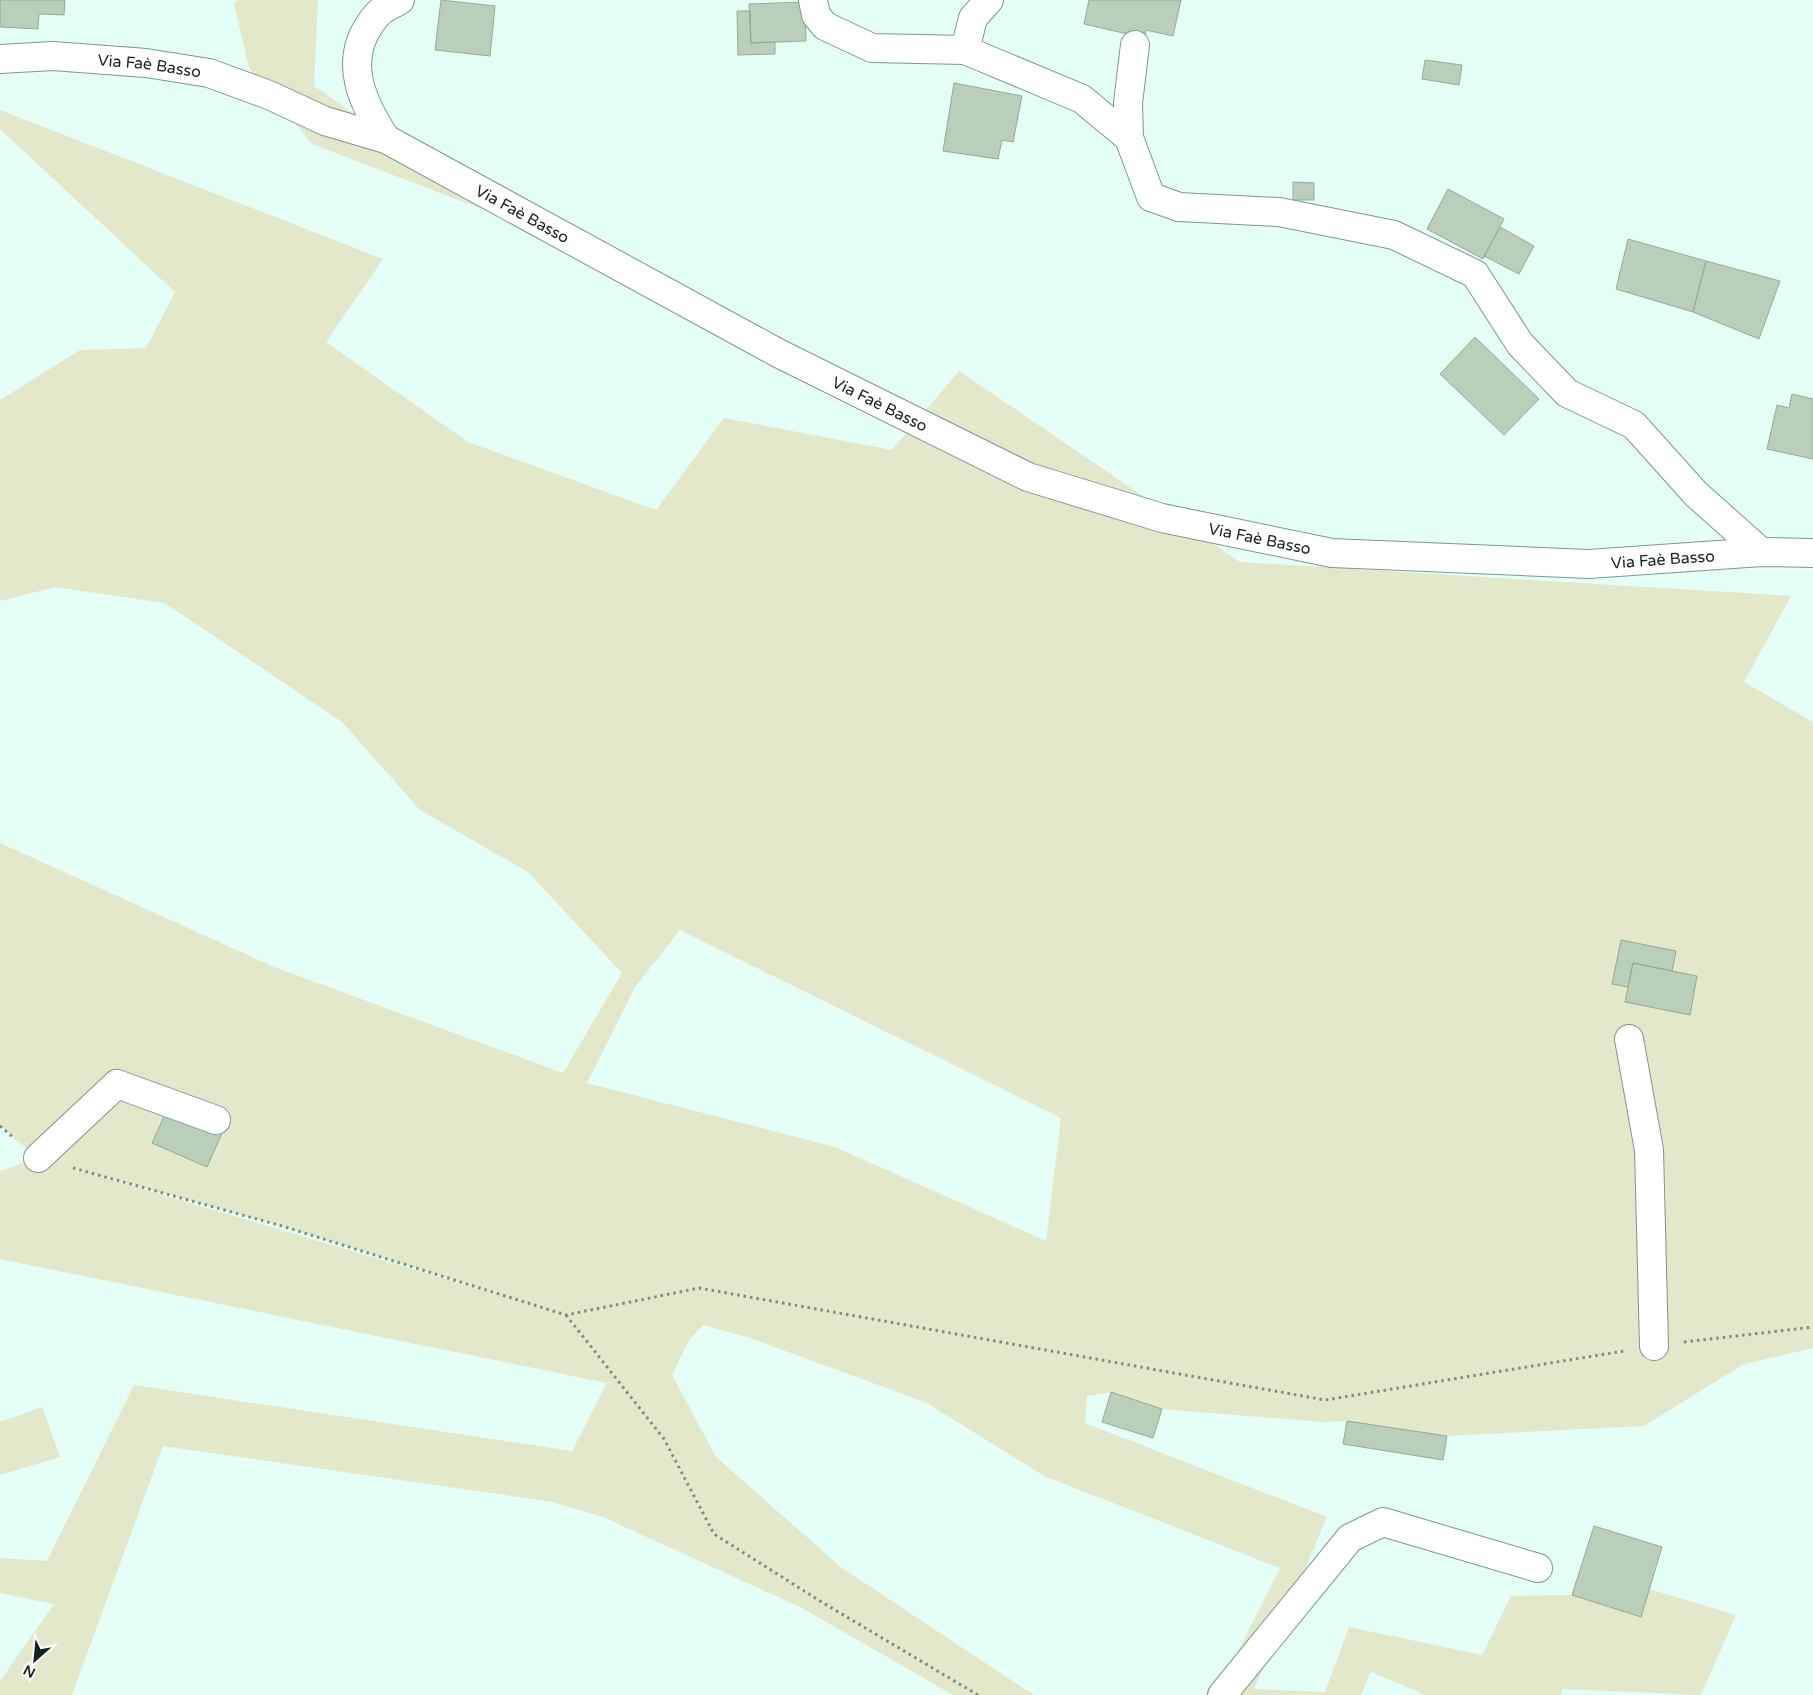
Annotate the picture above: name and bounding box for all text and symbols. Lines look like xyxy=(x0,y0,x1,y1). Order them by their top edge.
street label: Via Faè Basso xyxy=(97,50,202,83)
street label: Via Faè Basso xyxy=(472,181,573,248)
street label: Via Faè Basso xyxy=(829,372,931,437)
street label: Via Faè Basso xyxy=(1207,519,1313,559)
street label: Via Faè Basso xyxy=(1610,546,1716,573)
north arrow xyxy=(10,1635,60,1685)
text: N xyxy=(20,1661,38,1681)

